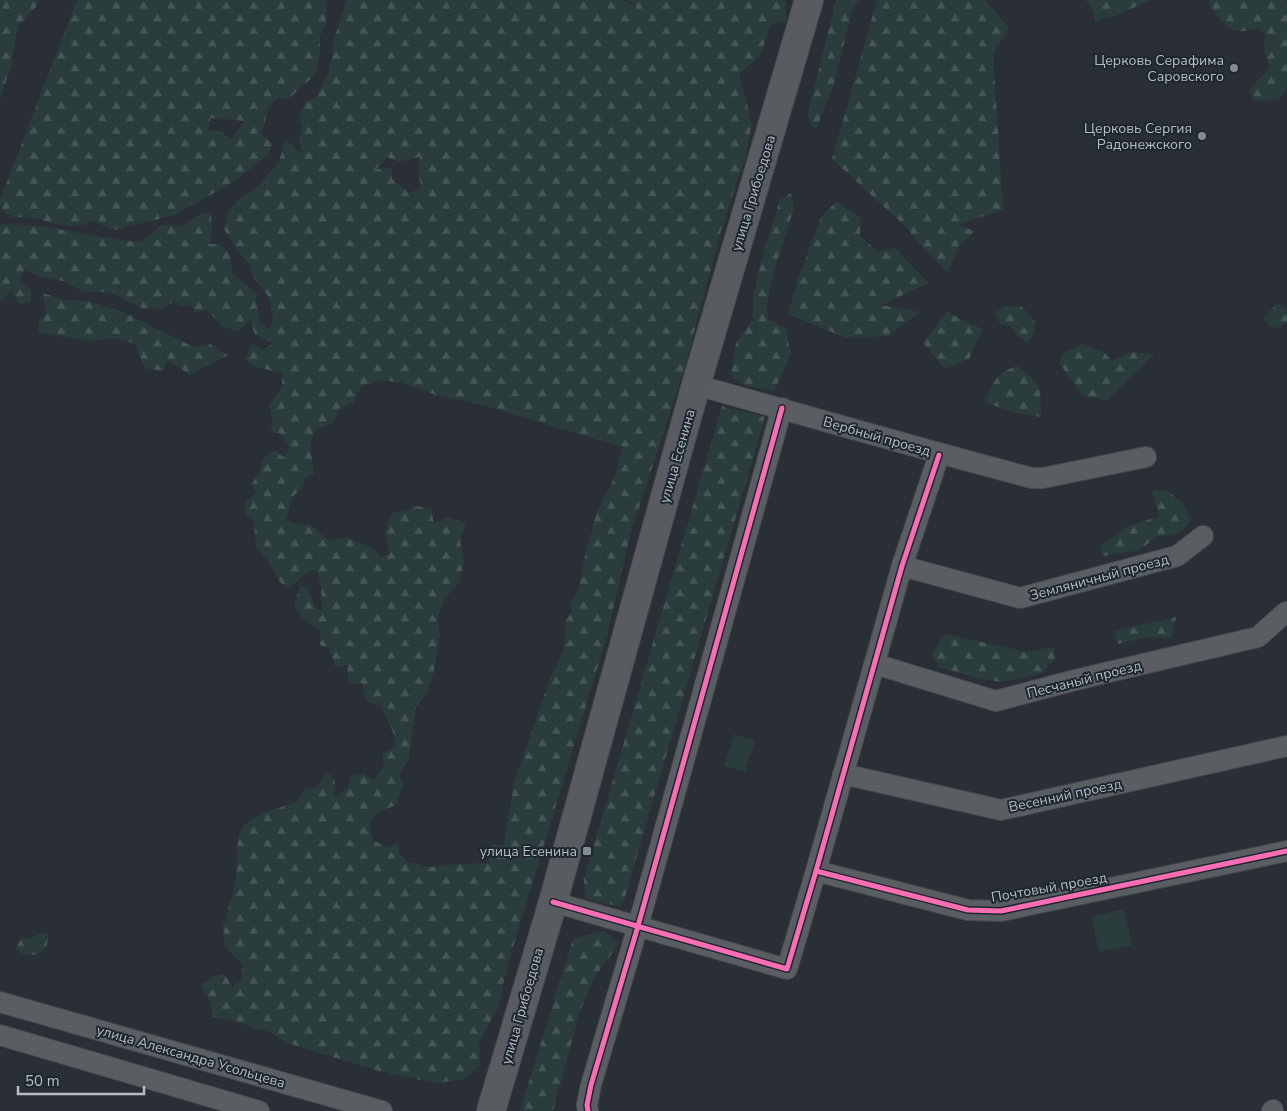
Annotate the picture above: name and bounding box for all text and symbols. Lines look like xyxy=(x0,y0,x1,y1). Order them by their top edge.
place label: Церковь Серафима Саровского xyxy=(1094,51,1224,86)
marker: Церковь Серафима Саровского xyxy=(1228,62,1240,74)
place label: Церковь Сергия Радонежского xyxy=(1084,119,1192,154)
marker: Церковь Сергия Радонежского xyxy=(1196,130,1208,142)
street label: улица Грибоедова xyxy=(727,133,780,254)
street label: улица Есенина xyxy=(655,407,700,505)
street label: Вербный проезд xyxy=(821,412,933,461)
street label: Земляничный проезд xyxy=(1028,550,1171,605)
street label: Песчаный проезд xyxy=(1025,656,1143,703)
street label: Весенний проезд xyxy=(1007,774,1123,817)
place label: улица Есенина xyxy=(480,842,577,861)
marker: улица Есенина xyxy=(581,845,593,857)
street label: Почтовый проезд xyxy=(990,868,1109,907)
street label: улица Грибоедова xyxy=(497,946,548,1067)
street label: улица Александра Усольцева xyxy=(94,1020,287,1093)
scale bar xyxy=(18,1064,144,1096)
text: 50 m xyxy=(25,1071,60,1091)

